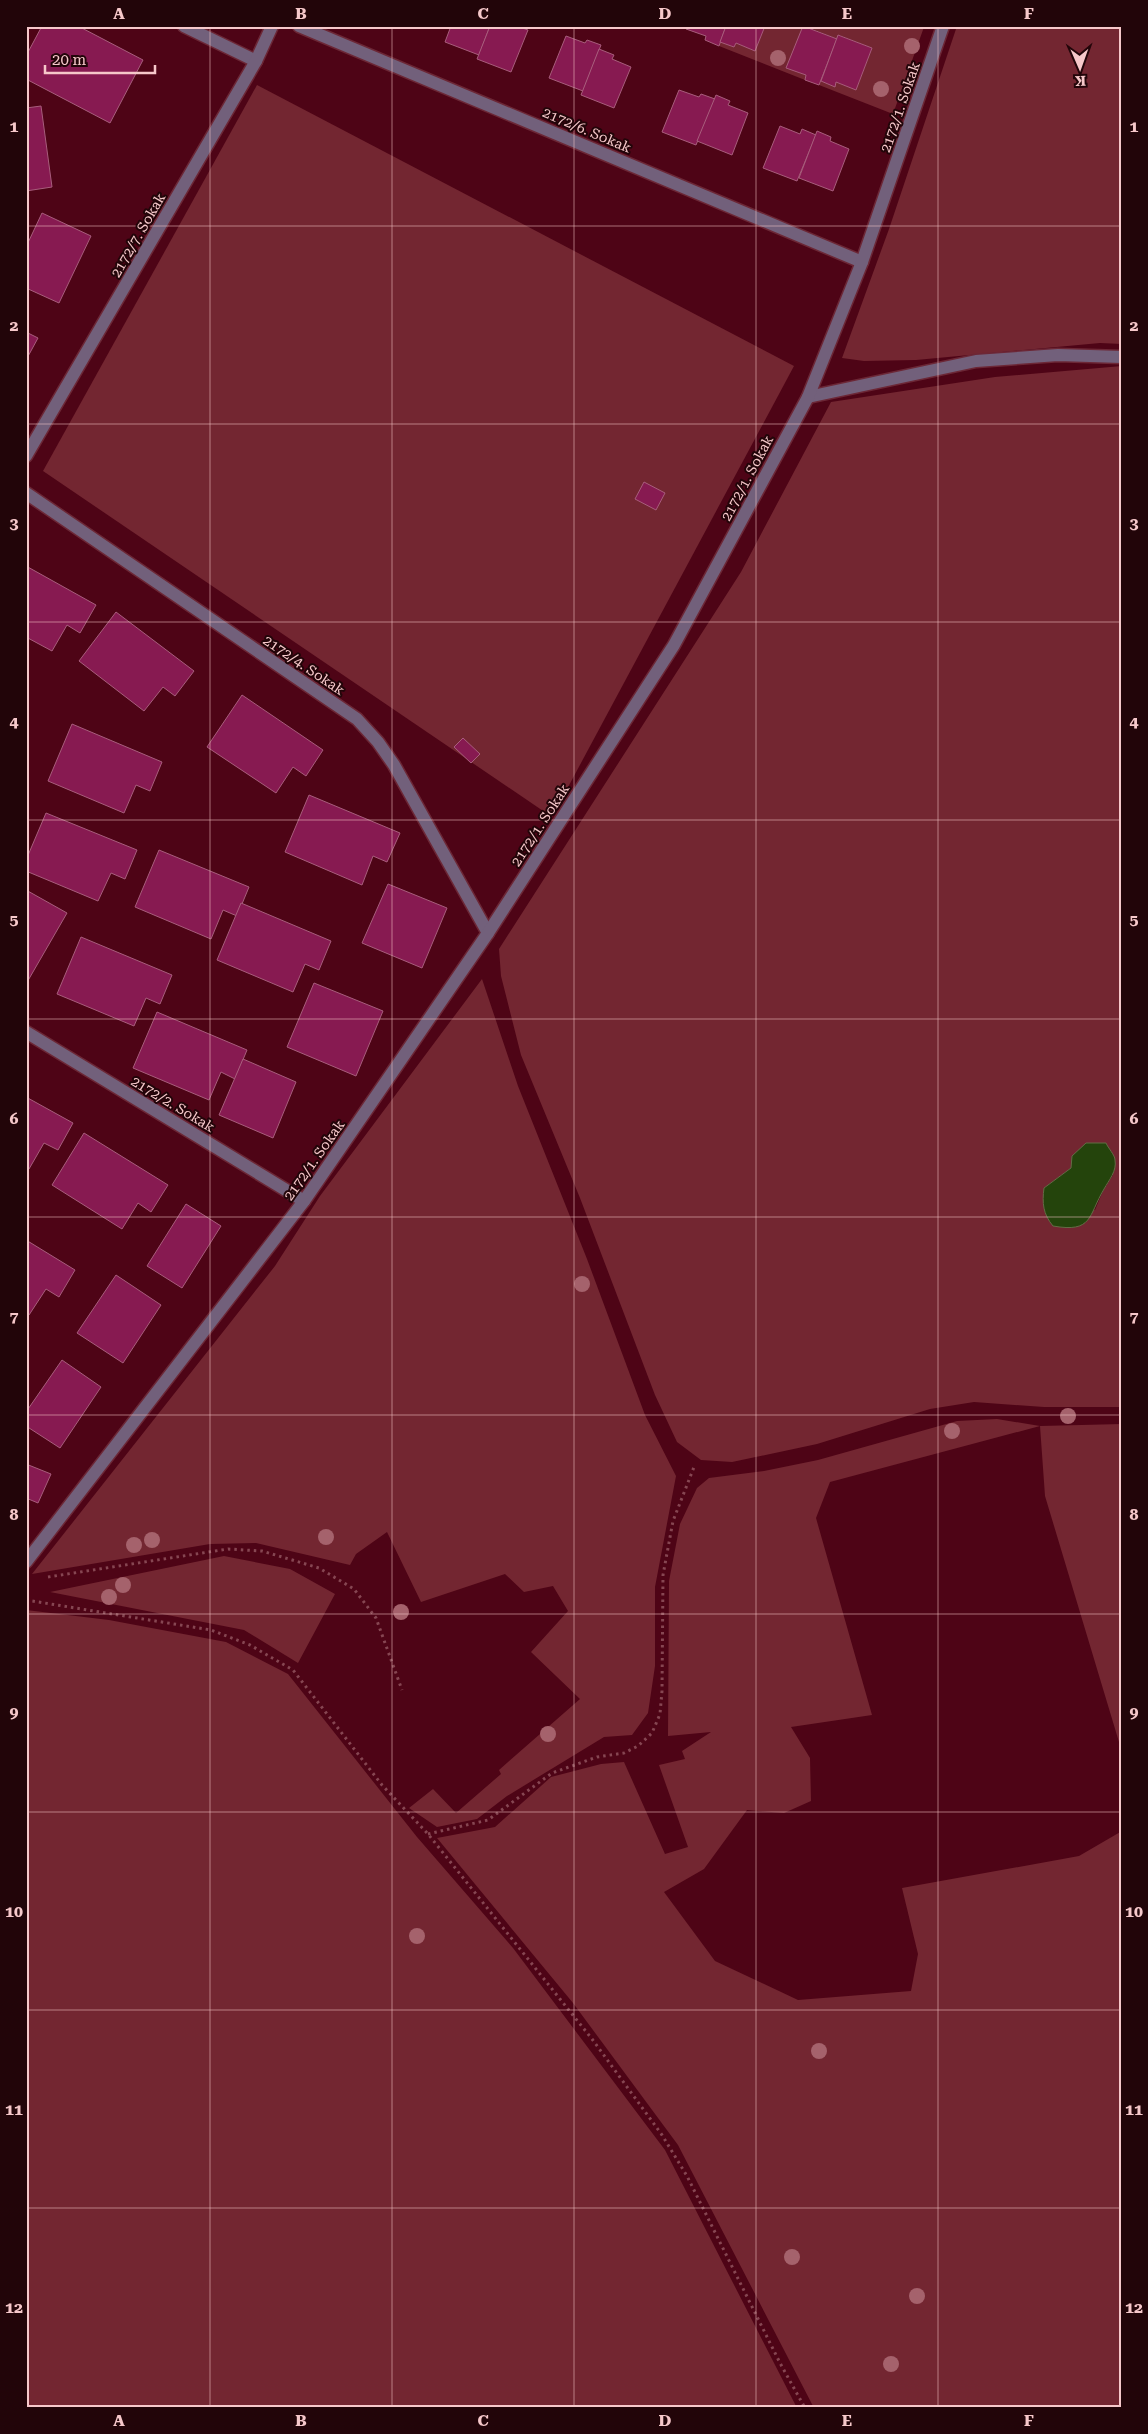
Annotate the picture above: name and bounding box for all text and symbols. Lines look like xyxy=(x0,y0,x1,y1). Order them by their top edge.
text: A xyxy=(113,4,125,23)
text: B xyxy=(295,4,307,23)
text: C xyxy=(477,4,489,23)
text: D xyxy=(659,4,672,23)
text: E xyxy=(842,4,852,23)
text: F xyxy=(1024,4,1034,23)
scale bar xyxy=(45,42,155,74)
north arrow xyxy=(1056,42,1106,92)
text: 20 m xyxy=(52,51,87,69)
street label: 2172/1. Sokak xyxy=(877,60,923,154)
text: K xyxy=(1075,73,1086,89)
street label: 2172/6. Sokak xyxy=(540,104,634,156)
text: 1 xyxy=(10,117,19,136)
text: 1 xyxy=(1130,117,1139,136)
street label: 2172/7. Sokak xyxy=(107,190,169,280)
text: 2 xyxy=(10,316,19,335)
text: 2 xyxy=(1130,316,1139,335)
street label: 2172/1. Sokak xyxy=(718,432,776,524)
text: 3 xyxy=(10,514,19,533)
text: 3 xyxy=(1130,514,1139,533)
street label: 2172/4. Sokak xyxy=(260,632,348,698)
text: 4 xyxy=(10,712,19,731)
text: 4 xyxy=(1130,712,1139,731)
street label: 2172/1. Sokak xyxy=(508,781,573,869)
text: 5 xyxy=(10,910,19,929)
text: 5 xyxy=(1130,910,1139,929)
street label: 2172/2. Sokak xyxy=(128,1073,218,1135)
text: 6 xyxy=(10,1109,19,1128)
text: 6 xyxy=(1130,1109,1139,1128)
street label: 2172/1. Sokak xyxy=(280,1117,348,1203)
text: 7 xyxy=(10,1307,19,1326)
text: 7 xyxy=(1130,1307,1139,1326)
text: 8 xyxy=(10,1505,19,1524)
text: 8 xyxy=(1130,1505,1139,1524)
text: 9 xyxy=(10,1703,19,1722)
text: 9 xyxy=(1130,1703,1139,1722)
text: 10 xyxy=(5,1902,23,1921)
text: 10 xyxy=(1125,1902,1143,1921)
text: 11 xyxy=(5,2100,23,2119)
text: 11 xyxy=(1125,2100,1143,2119)
text: 12 xyxy=(5,2298,23,2317)
text: 12 xyxy=(1125,2298,1143,2317)
text: A xyxy=(113,2411,125,2430)
text: B xyxy=(295,2411,307,2430)
text: C xyxy=(477,2411,489,2430)
text: D xyxy=(659,2411,672,2430)
text: E xyxy=(842,2411,852,2430)
text: F xyxy=(1024,2411,1034,2430)

